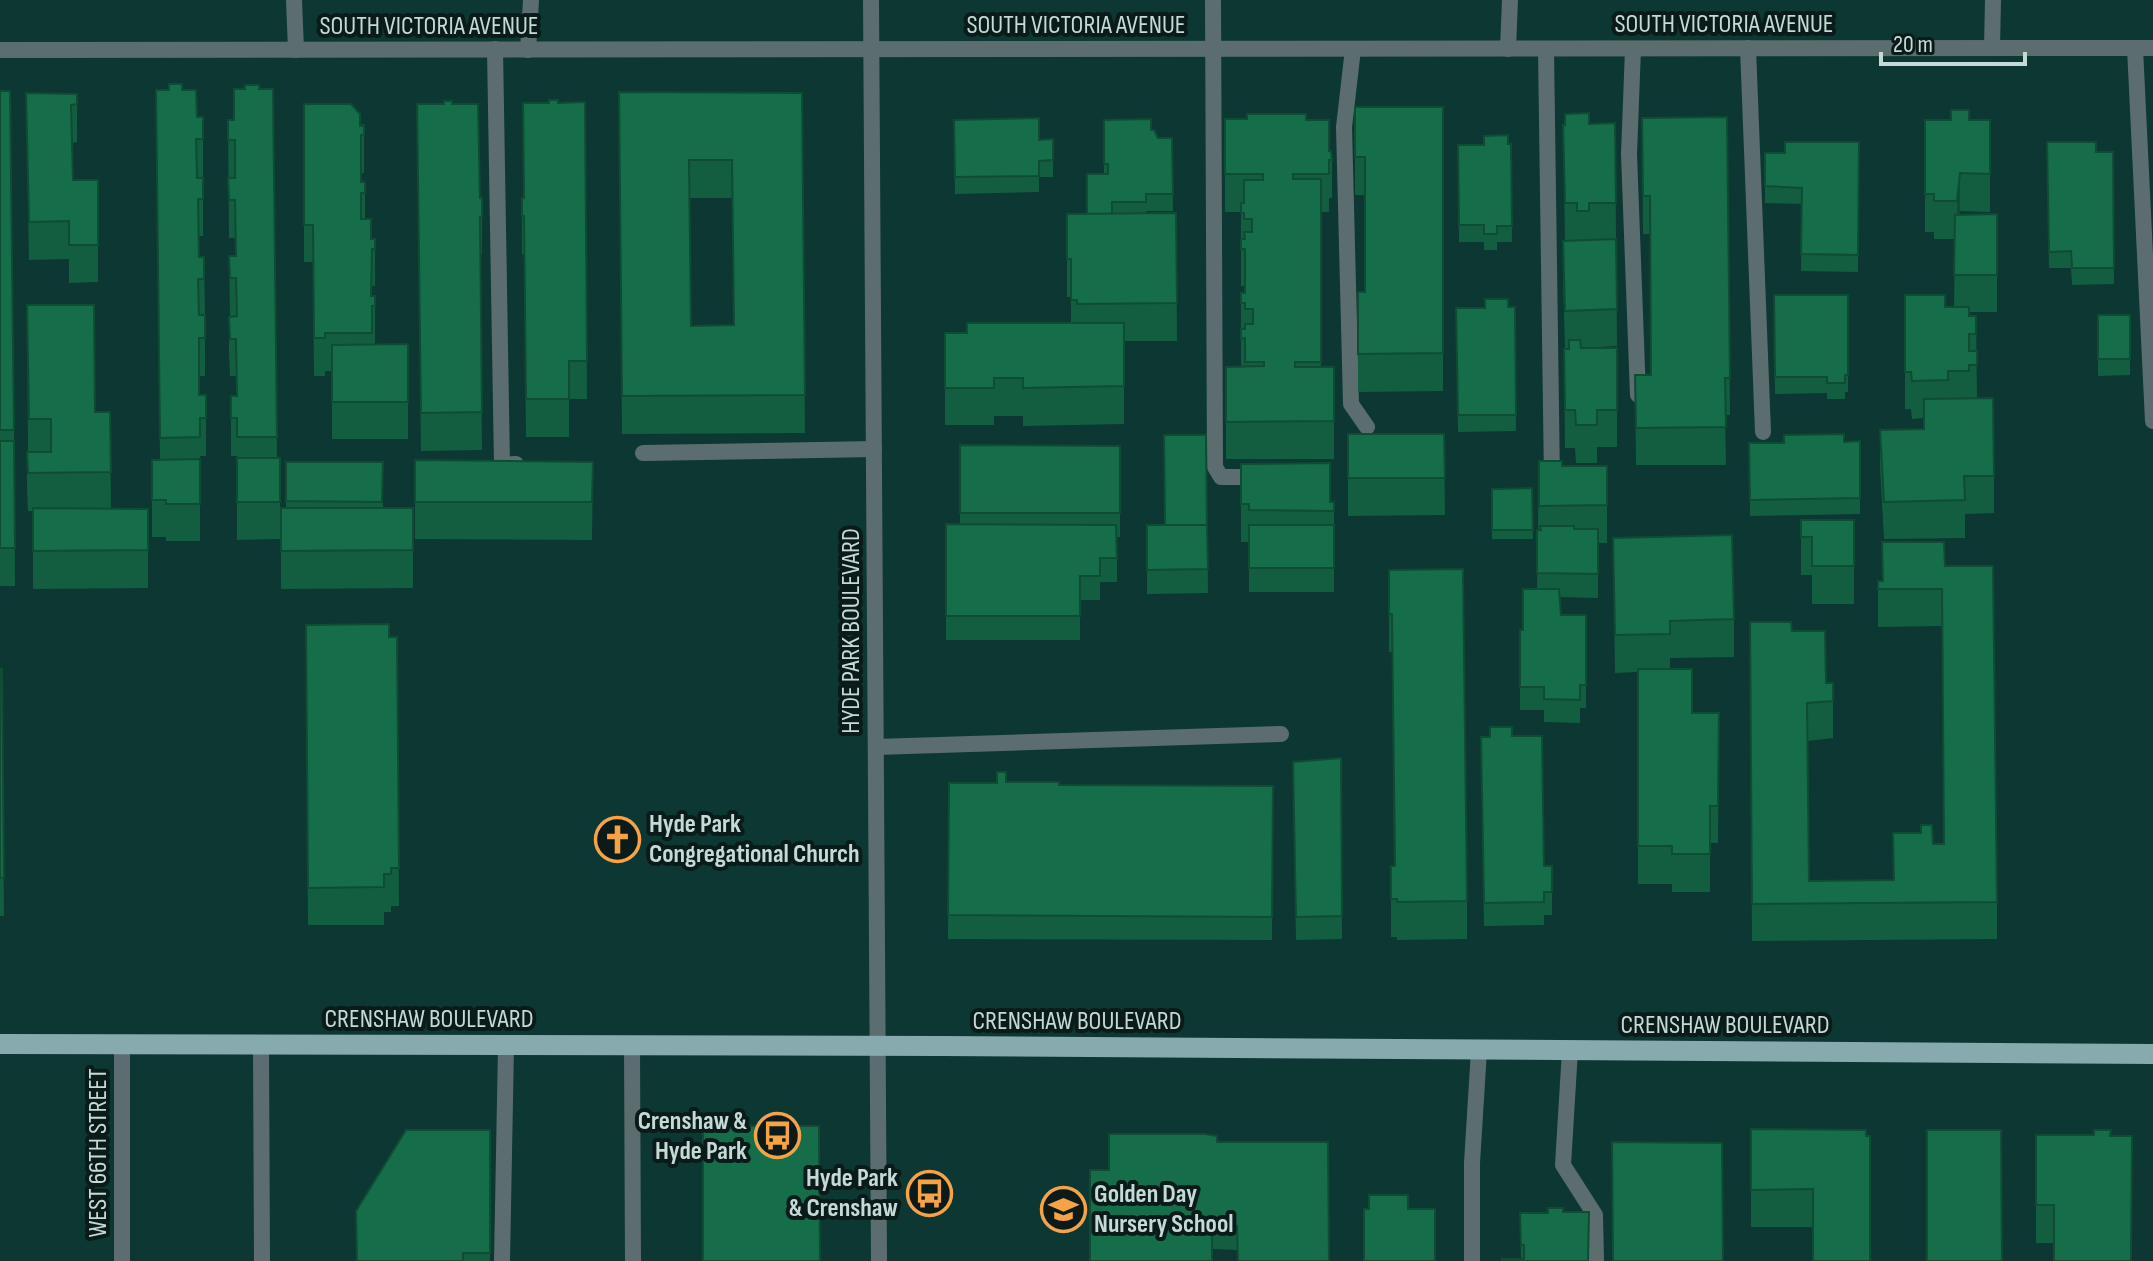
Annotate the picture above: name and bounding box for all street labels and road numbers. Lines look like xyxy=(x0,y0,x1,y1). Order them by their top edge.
street label: SOUTH VICTORIA AVENUE xyxy=(1614,9,1834,40)
street label: SOUTH VICTORIA AVENUE xyxy=(966,10,1186,41)
street label: SOUTH VICTORIA AVENUE xyxy=(319,11,539,42)
street label: HYDE PARK BOULEVARD xyxy=(836,528,867,734)
street label: CRENSHAW BOULEVARD xyxy=(324,1004,534,1035)
street label: CRENSHAW BOULEVARD xyxy=(972,1006,1182,1037)
street label: CRENSHAW BOULEVARD xyxy=(1620,1010,1830,1041)
street label: WEST 66TH STREET xyxy=(83,1068,114,1238)

